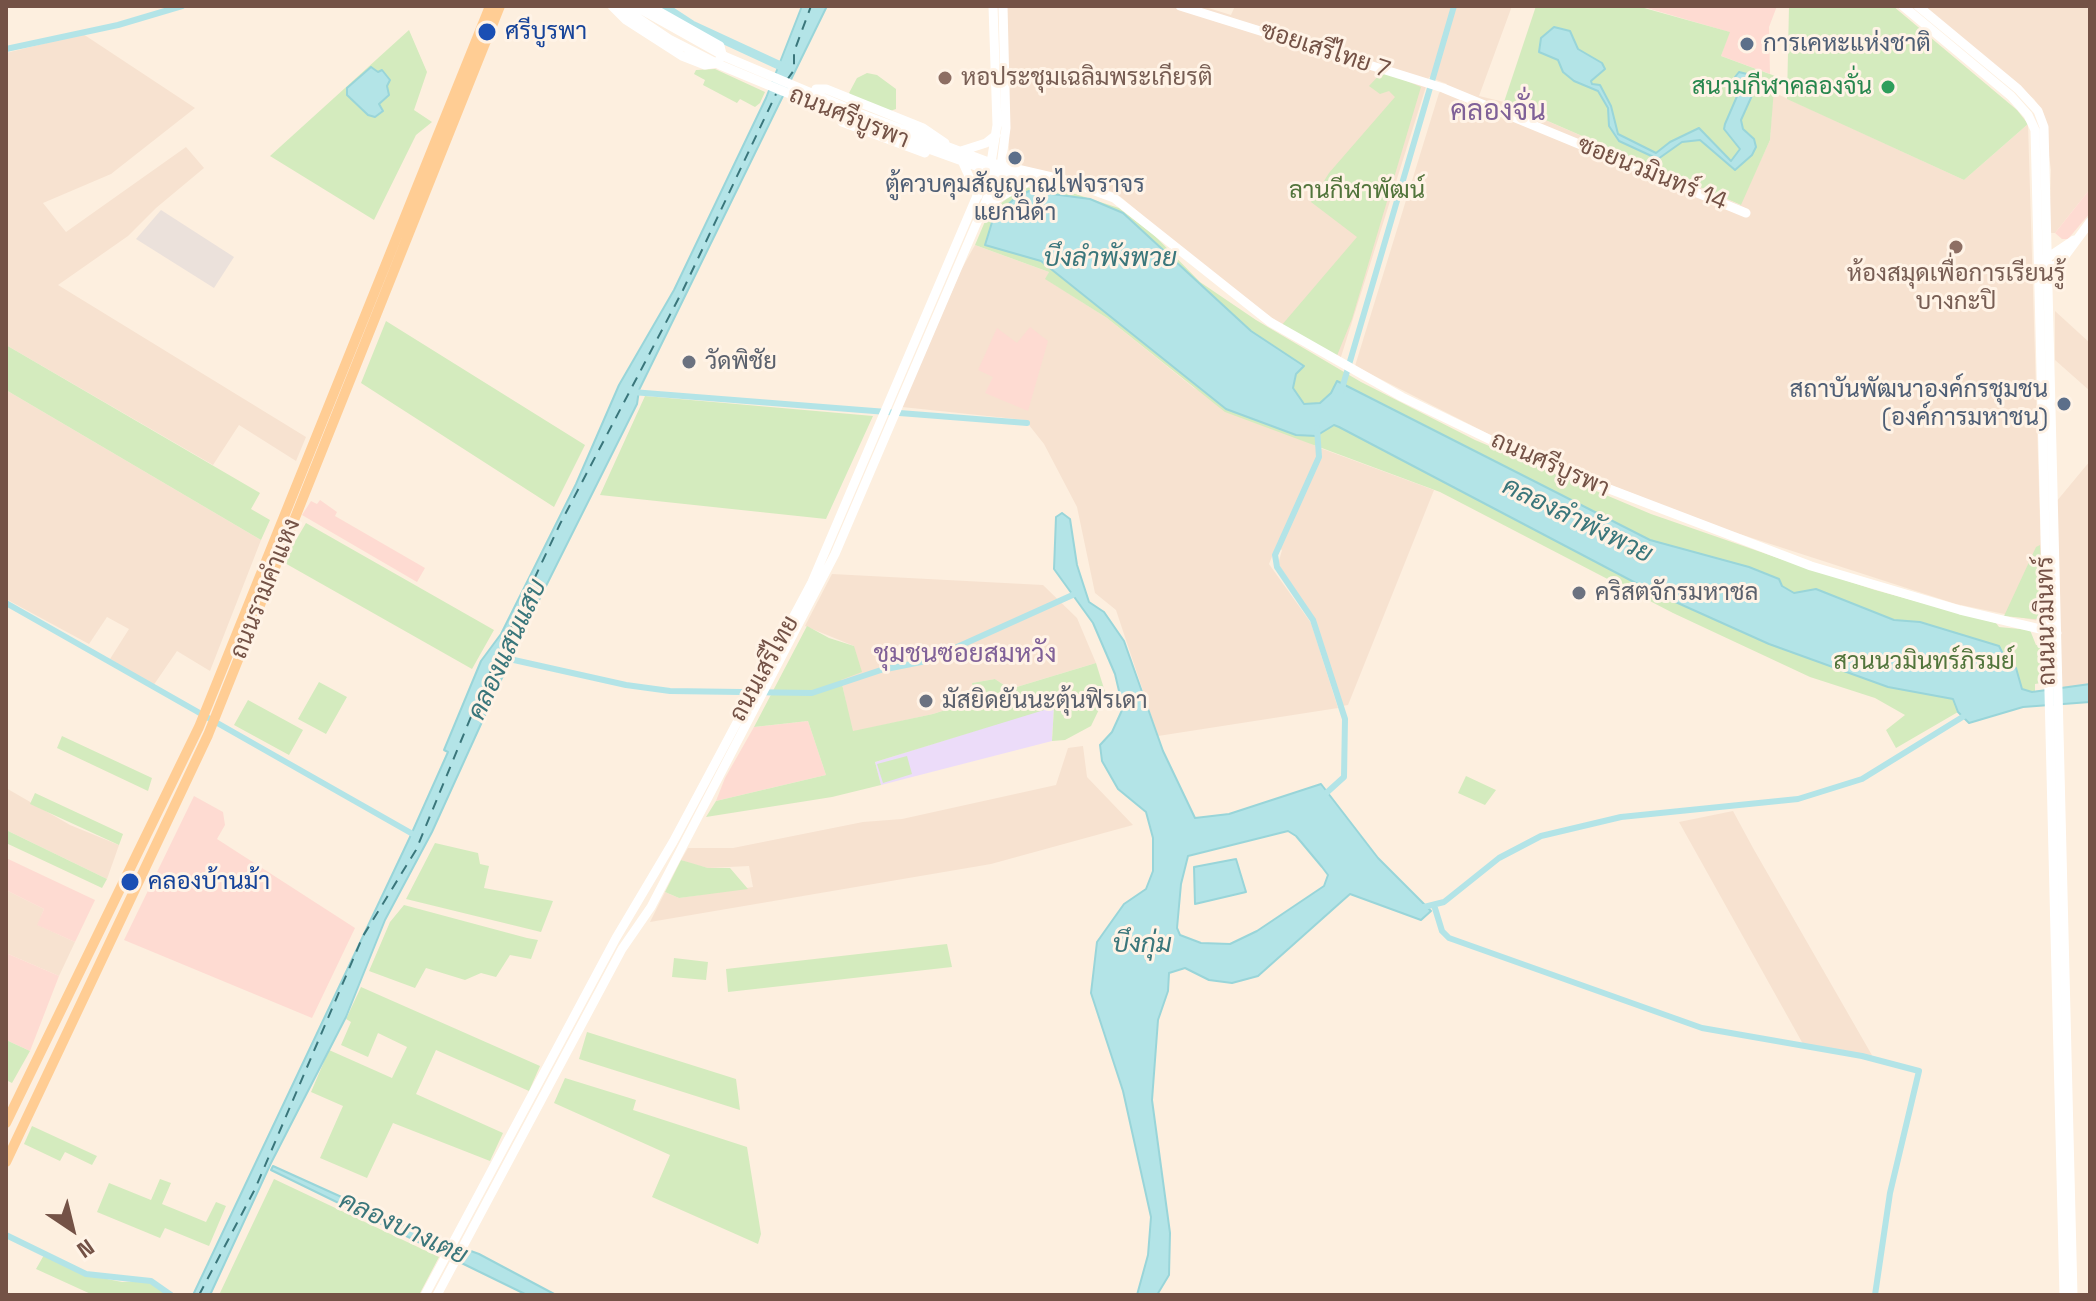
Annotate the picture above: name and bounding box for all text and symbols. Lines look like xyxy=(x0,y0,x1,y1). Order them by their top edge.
street label: ซอยเสรีไทย 7 xyxy=(1257,17,1393,85)
place label: ศรีบูรพา xyxy=(505,18,587,46)
marker: ศรีบูรพา xyxy=(476,21,498,43)
place label: การเคหะแห่งชาติ xyxy=(1763,30,1931,58)
marker: การเคหะแห่งชาติ xyxy=(1738,35,1756,53)
place label: หอประชุมเฉลิมพระเกียรติ xyxy=(961,64,1212,92)
marker: หอประชุมเฉลิมพระเกียรติ xyxy=(936,69,954,87)
place label: สนามกีฬาคลองจั่น xyxy=(1692,73,1872,101)
marker: สนามกีฬาคลองจั่น xyxy=(1879,78,1897,96)
street label: ถนนศรีบูรพา xyxy=(785,81,913,155)
district label: คลองจั่น xyxy=(1450,95,1546,129)
street label: ซอยนวมินทร์ 14 xyxy=(1573,131,1731,217)
marker: ตู้ควบคุมสัญญาณไฟจราจร แยกนิด้า xyxy=(1006,149,1024,167)
place label: ตู้ควบคุมสัญญาณไฟจราจร แยกนิด้า xyxy=(885,171,1145,227)
park label: ลานกีฬาพัฒน์ xyxy=(1289,177,1425,205)
marker: ห้องสมุดเพื่อการเรียนรู้ บางกะปิ xyxy=(1947,238,1965,256)
water label: บึงลำพังพวย xyxy=(1043,243,1177,275)
place label: ห้องสมุดเพื่อการเรียนรู้ บางกะปิ xyxy=(1847,260,2065,316)
place label: วัดพิชัย xyxy=(705,348,777,376)
marker: วัดพิชัย xyxy=(680,353,698,371)
place label: สถาบันพัฒนาองค์กรชุมชน (องค์การมหาชน) xyxy=(1790,376,2048,432)
marker: สถาบันพัฒนาองค์กรชุมชน (องค์การมหาชน) xyxy=(2055,395,2073,413)
street label: ถนนศรีบูรพา xyxy=(1486,426,1614,504)
water label: คลองลำพังพวย xyxy=(1497,471,1657,571)
street label: ถนนรามคำแหง xyxy=(225,515,307,663)
street label: ถนนนวมินทร์ xyxy=(2031,556,2063,686)
water label: คลองแสนแสบ xyxy=(462,575,554,725)
place label: คริสตจักรมหาชล xyxy=(1595,579,1758,607)
marker: คริสตจักรมหาชล xyxy=(1570,584,1588,602)
street label: ถนนเสรีไทย xyxy=(724,611,806,727)
district label: ชุมชนซอยสมหวัง xyxy=(874,639,1056,671)
park label: สวนนวมินทร์ภิรมย์ xyxy=(1833,648,2015,676)
place label: มัสยิดยันนะตุ้นฟิรเดา xyxy=(942,687,1148,715)
marker: มัสยิดยันนะตุ้นฟิรเดา xyxy=(917,692,935,710)
place label: คลองบ้านม้า xyxy=(148,868,270,896)
marker: คลองบ้านม้า xyxy=(119,871,141,893)
water label: บึงกุ่ม xyxy=(1112,929,1172,961)
water label: คลองบางเตย xyxy=(334,1186,472,1272)
north arrow xyxy=(32,1189,112,1269)
text: N xyxy=(72,1233,100,1264)

